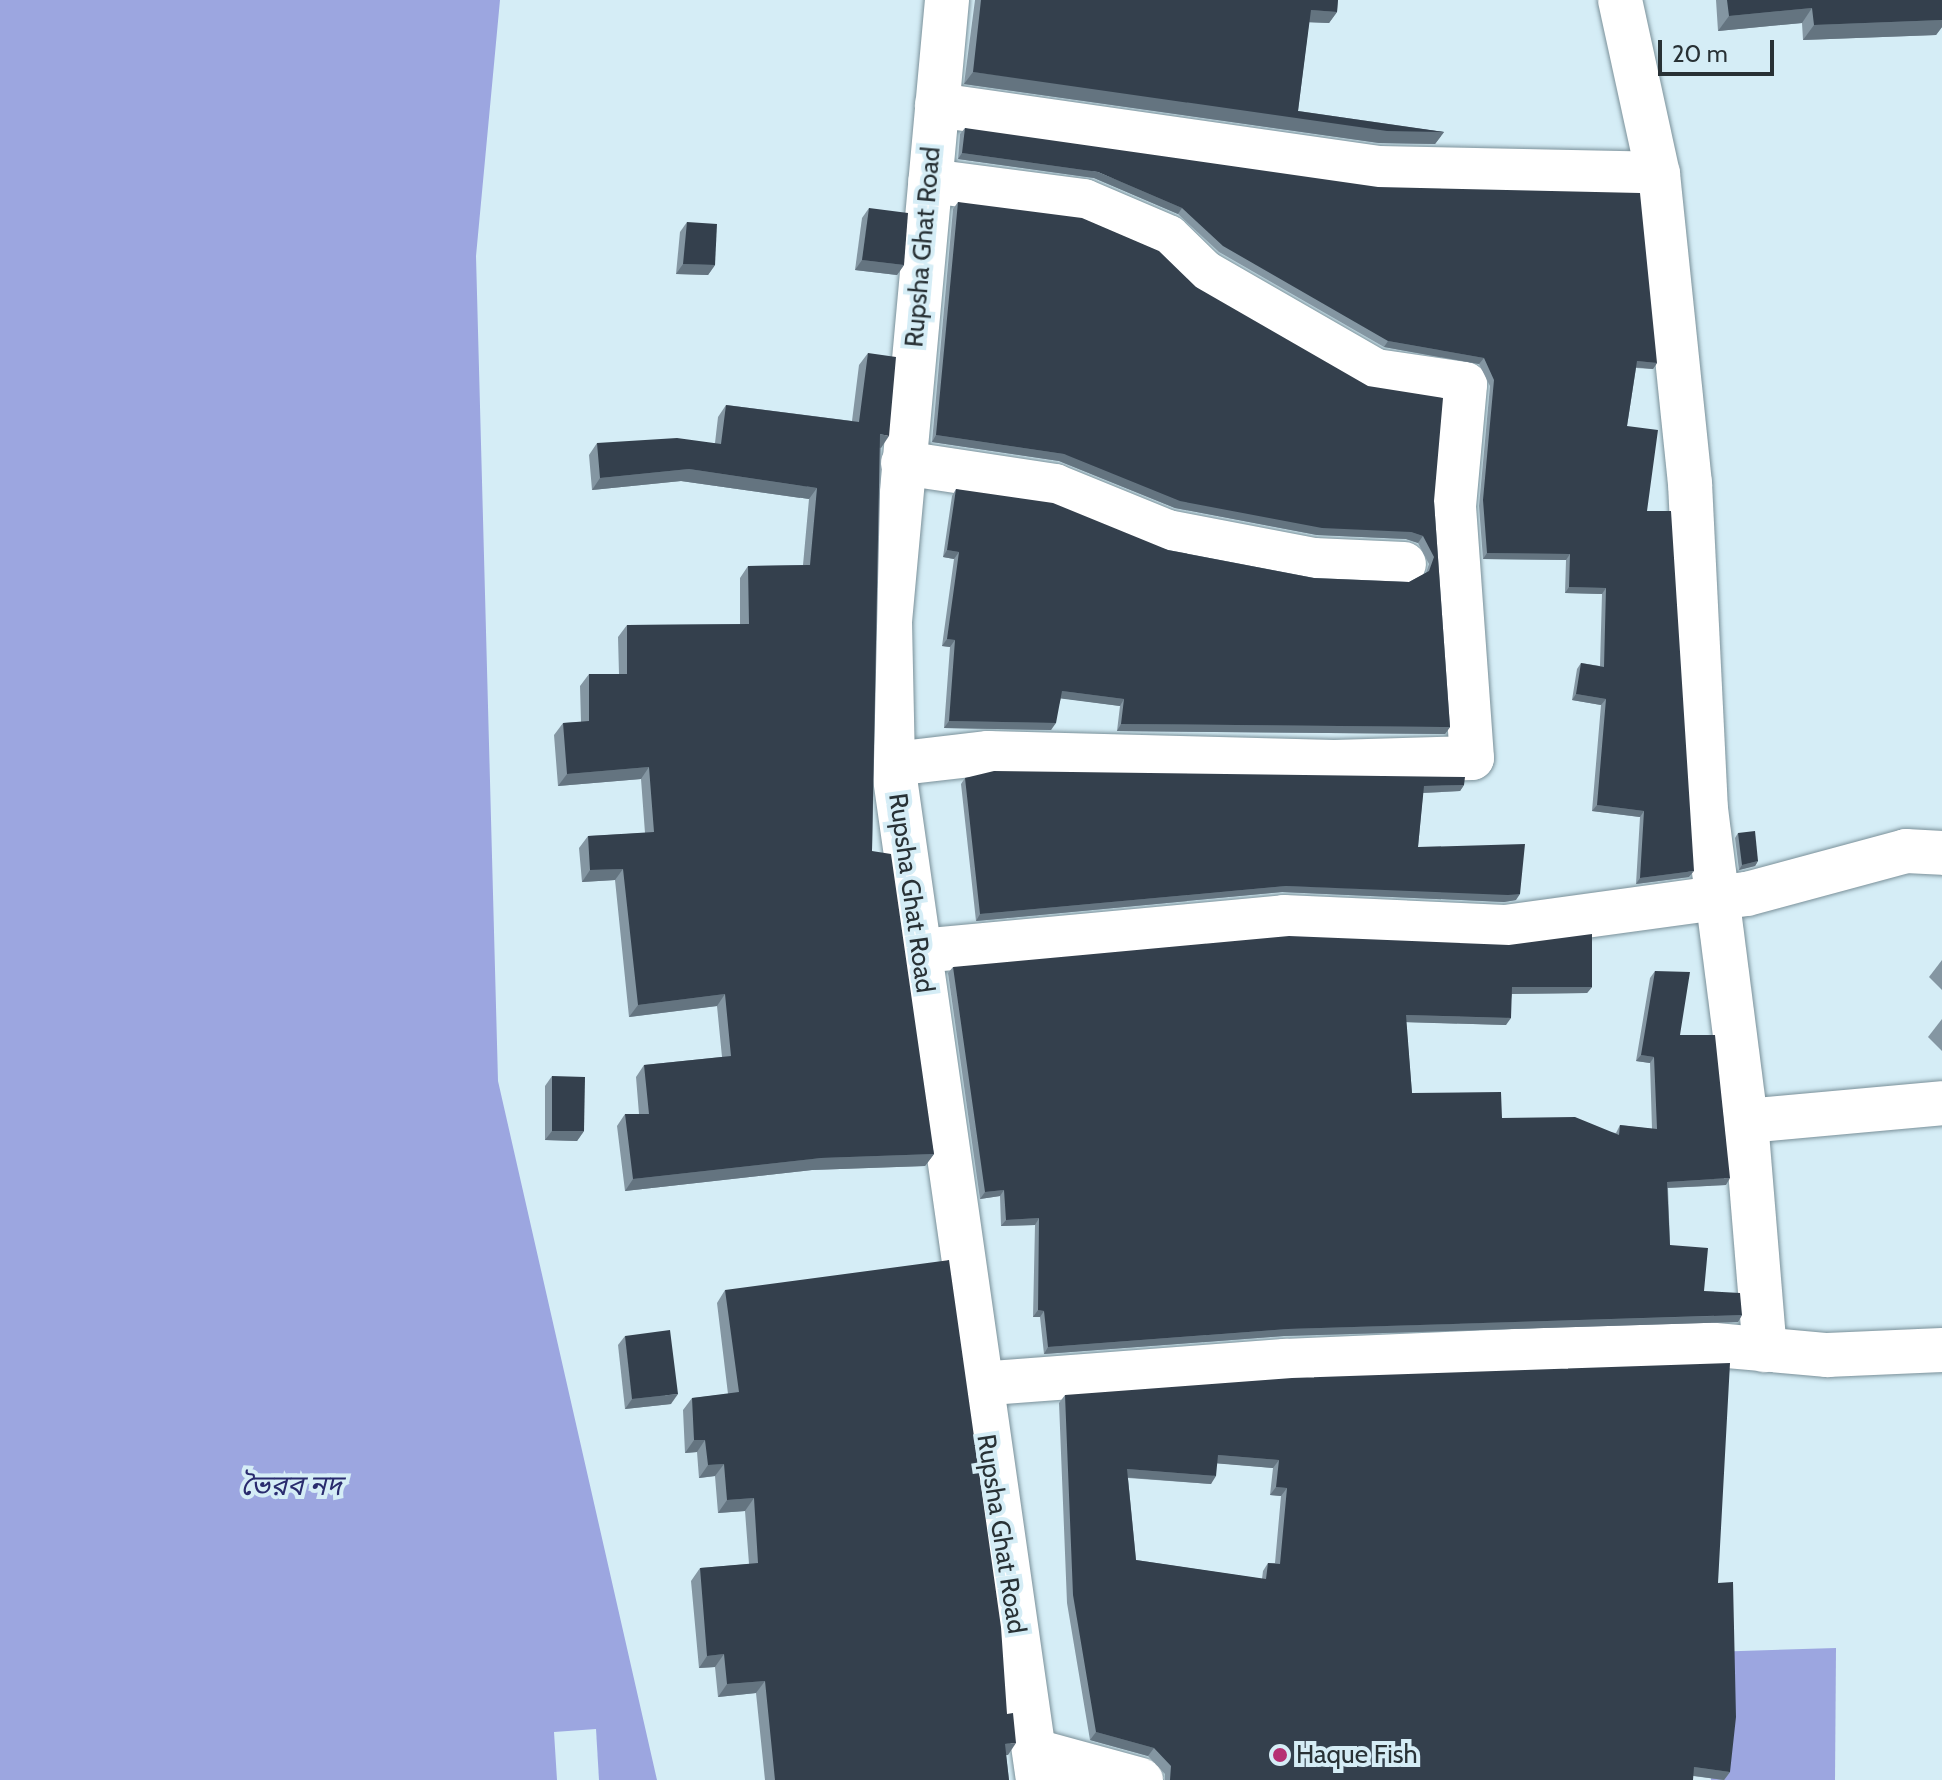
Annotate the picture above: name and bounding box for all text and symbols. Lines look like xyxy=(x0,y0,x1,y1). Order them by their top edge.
scale bar xyxy=(1662,24,1778,74)
text: 20 m xyxy=(1672,39,1728,68)
street label: Rupsha Ghat Road xyxy=(899,145,947,349)
street label: Rupsha Ghat Road xyxy=(882,791,940,995)
street label: Rupsha Ghat Road xyxy=(970,1432,1032,1636)
water label: ভৈরব নদ xyxy=(240,1468,342,1502)
place label: Haque Fish xyxy=(1296,1739,1418,1771)
marker: Haque Fish xyxy=(1271,1746,1289,1764)

